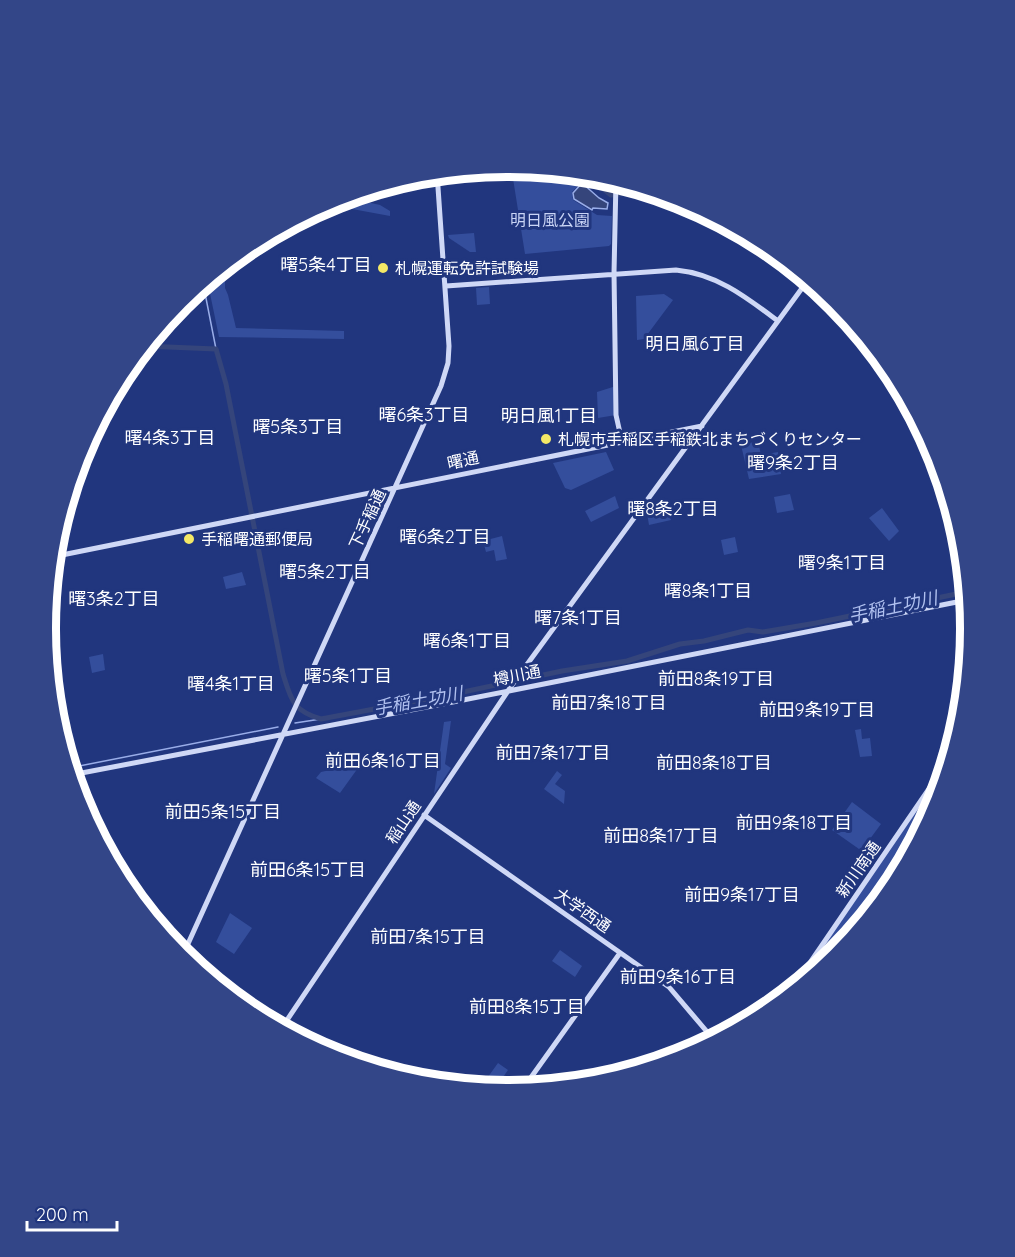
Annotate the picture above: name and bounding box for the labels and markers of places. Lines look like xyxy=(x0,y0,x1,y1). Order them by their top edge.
place label: 札幌運転免許試験場 xyxy=(395,258,539,278)
marker: 札幌運転免許試験場 xyxy=(376,261,390,275)
place label: 札幌市手稲区手稲鉄北まちづくりセンター xyxy=(558,429,862,449)
marker: 札幌市手稲区手稲鉄北まちづくりセンター xyxy=(539,432,553,446)
place label: 手稲曙通郵便局 xyxy=(201,529,313,549)
marker: 手稲曙通郵便局 xyxy=(182,532,196,546)

